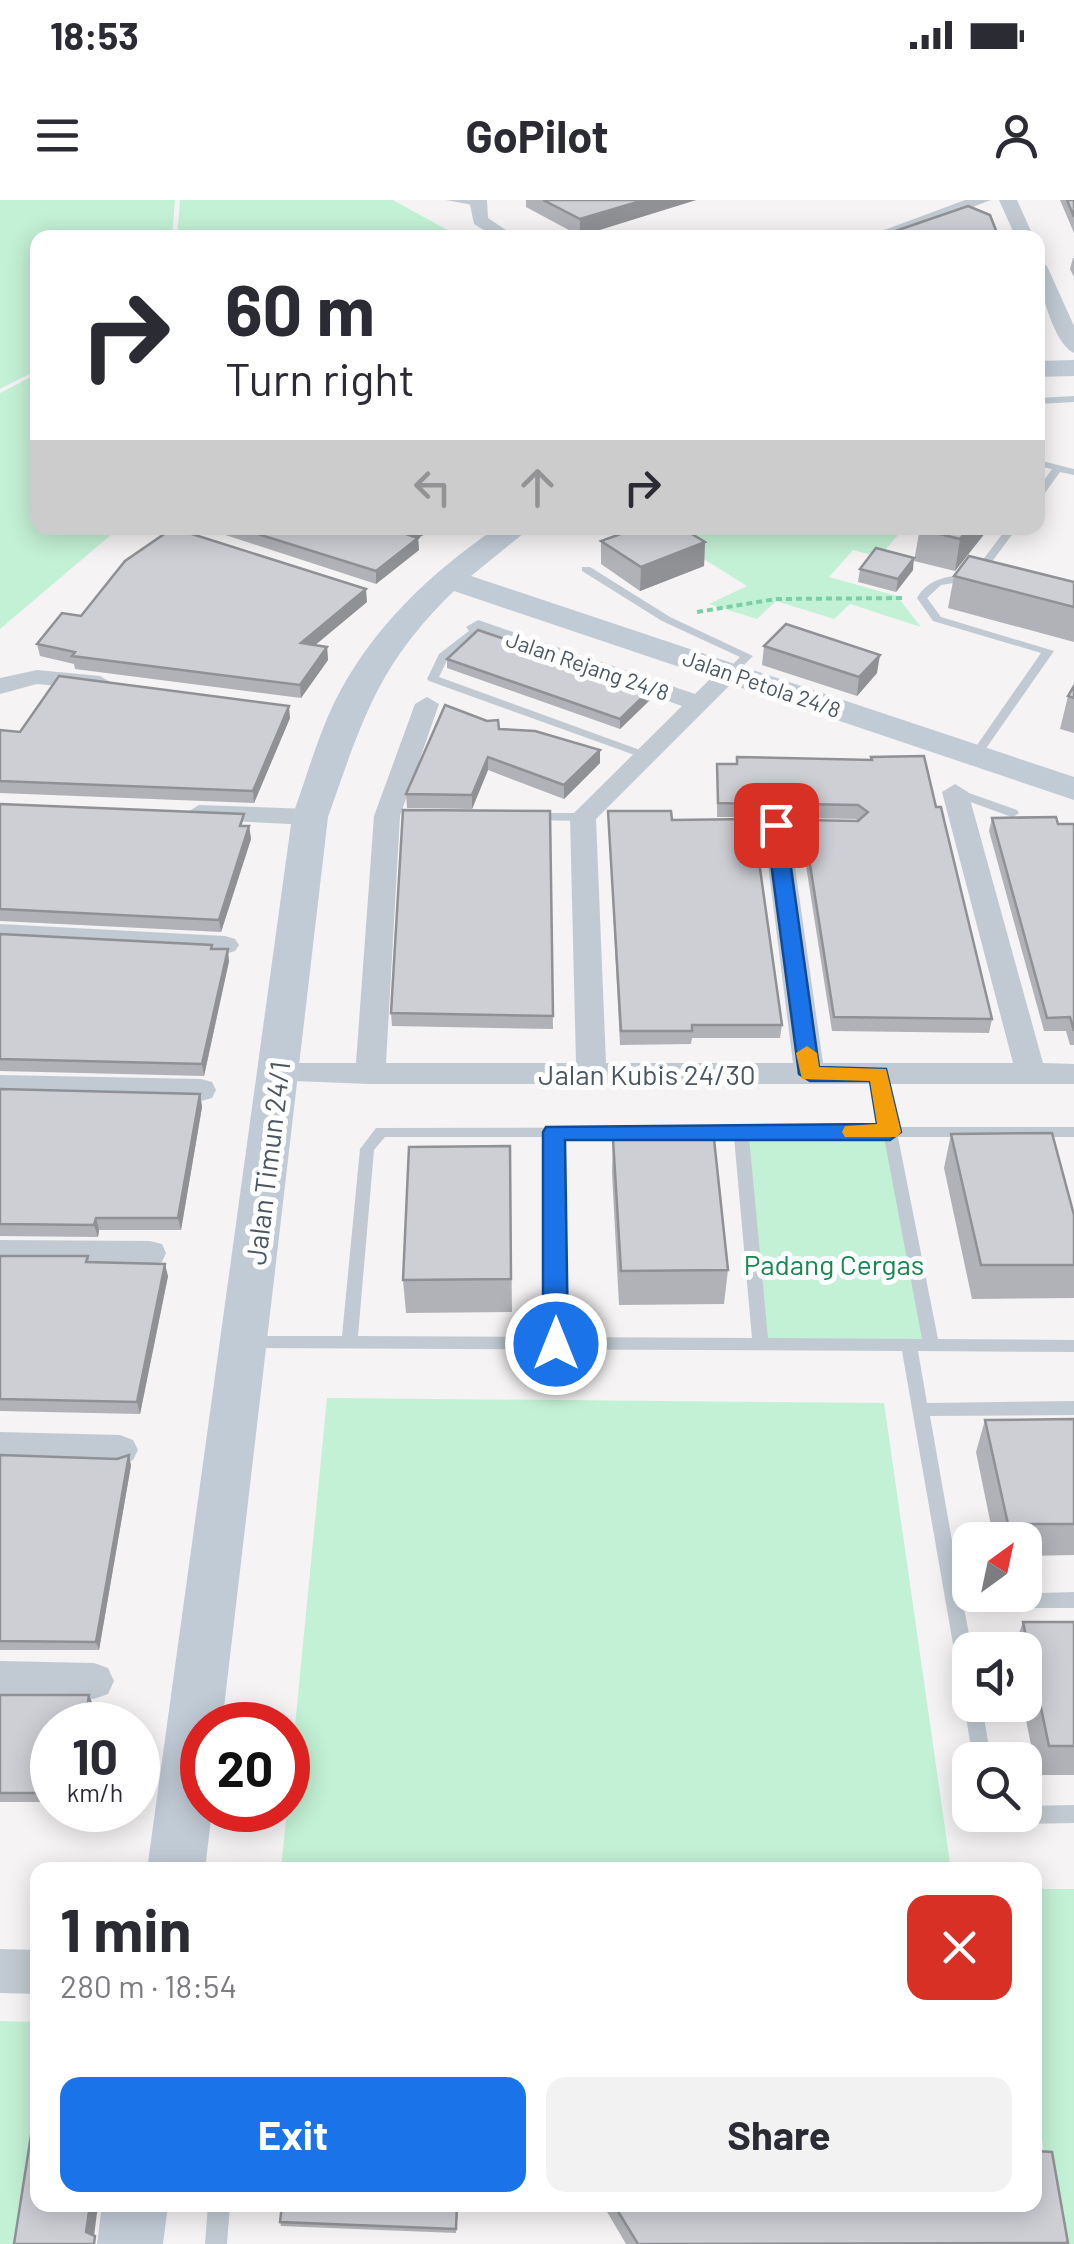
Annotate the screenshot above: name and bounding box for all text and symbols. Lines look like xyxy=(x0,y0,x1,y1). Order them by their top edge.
text: 18:53 xyxy=(50,12,139,58)
icon: menu xyxy=(30,108,85,163)
text: GoPilot xyxy=(465,108,609,162)
icon: person xyxy=(989,108,1044,163)
text: 60 m xyxy=(225,266,375,350)
icon: right xyxy=(60,270,190,400)
text: Turn right xyxy=(225,351,415,405)
icon: left xyxy=(405,460,460,515)
icon: ahead xyxy=(510,460,565,515)
icon: right xyxy=(615,460,670,515)
street label: Jalan Rejang 24/8 xyxy=(503,625,673,705)
street label: Jalan Petola 24/8 xyxy=(680,644,844,722)
pin xyxy=(734,783,819,868)
icon: arrive xyxy=(749,798,804,853)
street label: Jalan Kubis 24/30 xyxy=(538,1057,756,1091)
street label: Jalan Timun 24/1 xyxy=(238,1059,296,1267)
park label: Padang Cergas xyxy=(744,1247,924,1281)
position arrow xyxy=(504,1292,608,1396)
north arrow xyxy=(952,1522,1042,1612)
map controls xyxy=(952,1522,1042,1832)
button: sound xyxy=(952,1632,1042,1722)
speed limit sign: 20 xyxy=(180,1702,310,1832)
text: 10 xyxy=(72,1725,118,1785)
button: search xyxy=(952,1742,1042,1832)
text: km/h xyxy=(67,1777,123,1807)
text: 1 min xyxy=(60,1892,191,1964)
button: close xyxy=(907,1895,1012,2000)
text: 280 m · 18:54 xyxy=(60,1966,237,2004)
button: Exit xyxy=(60,2077,526,2192)
button: Share xyxy=(546,2077,1012,2192)

